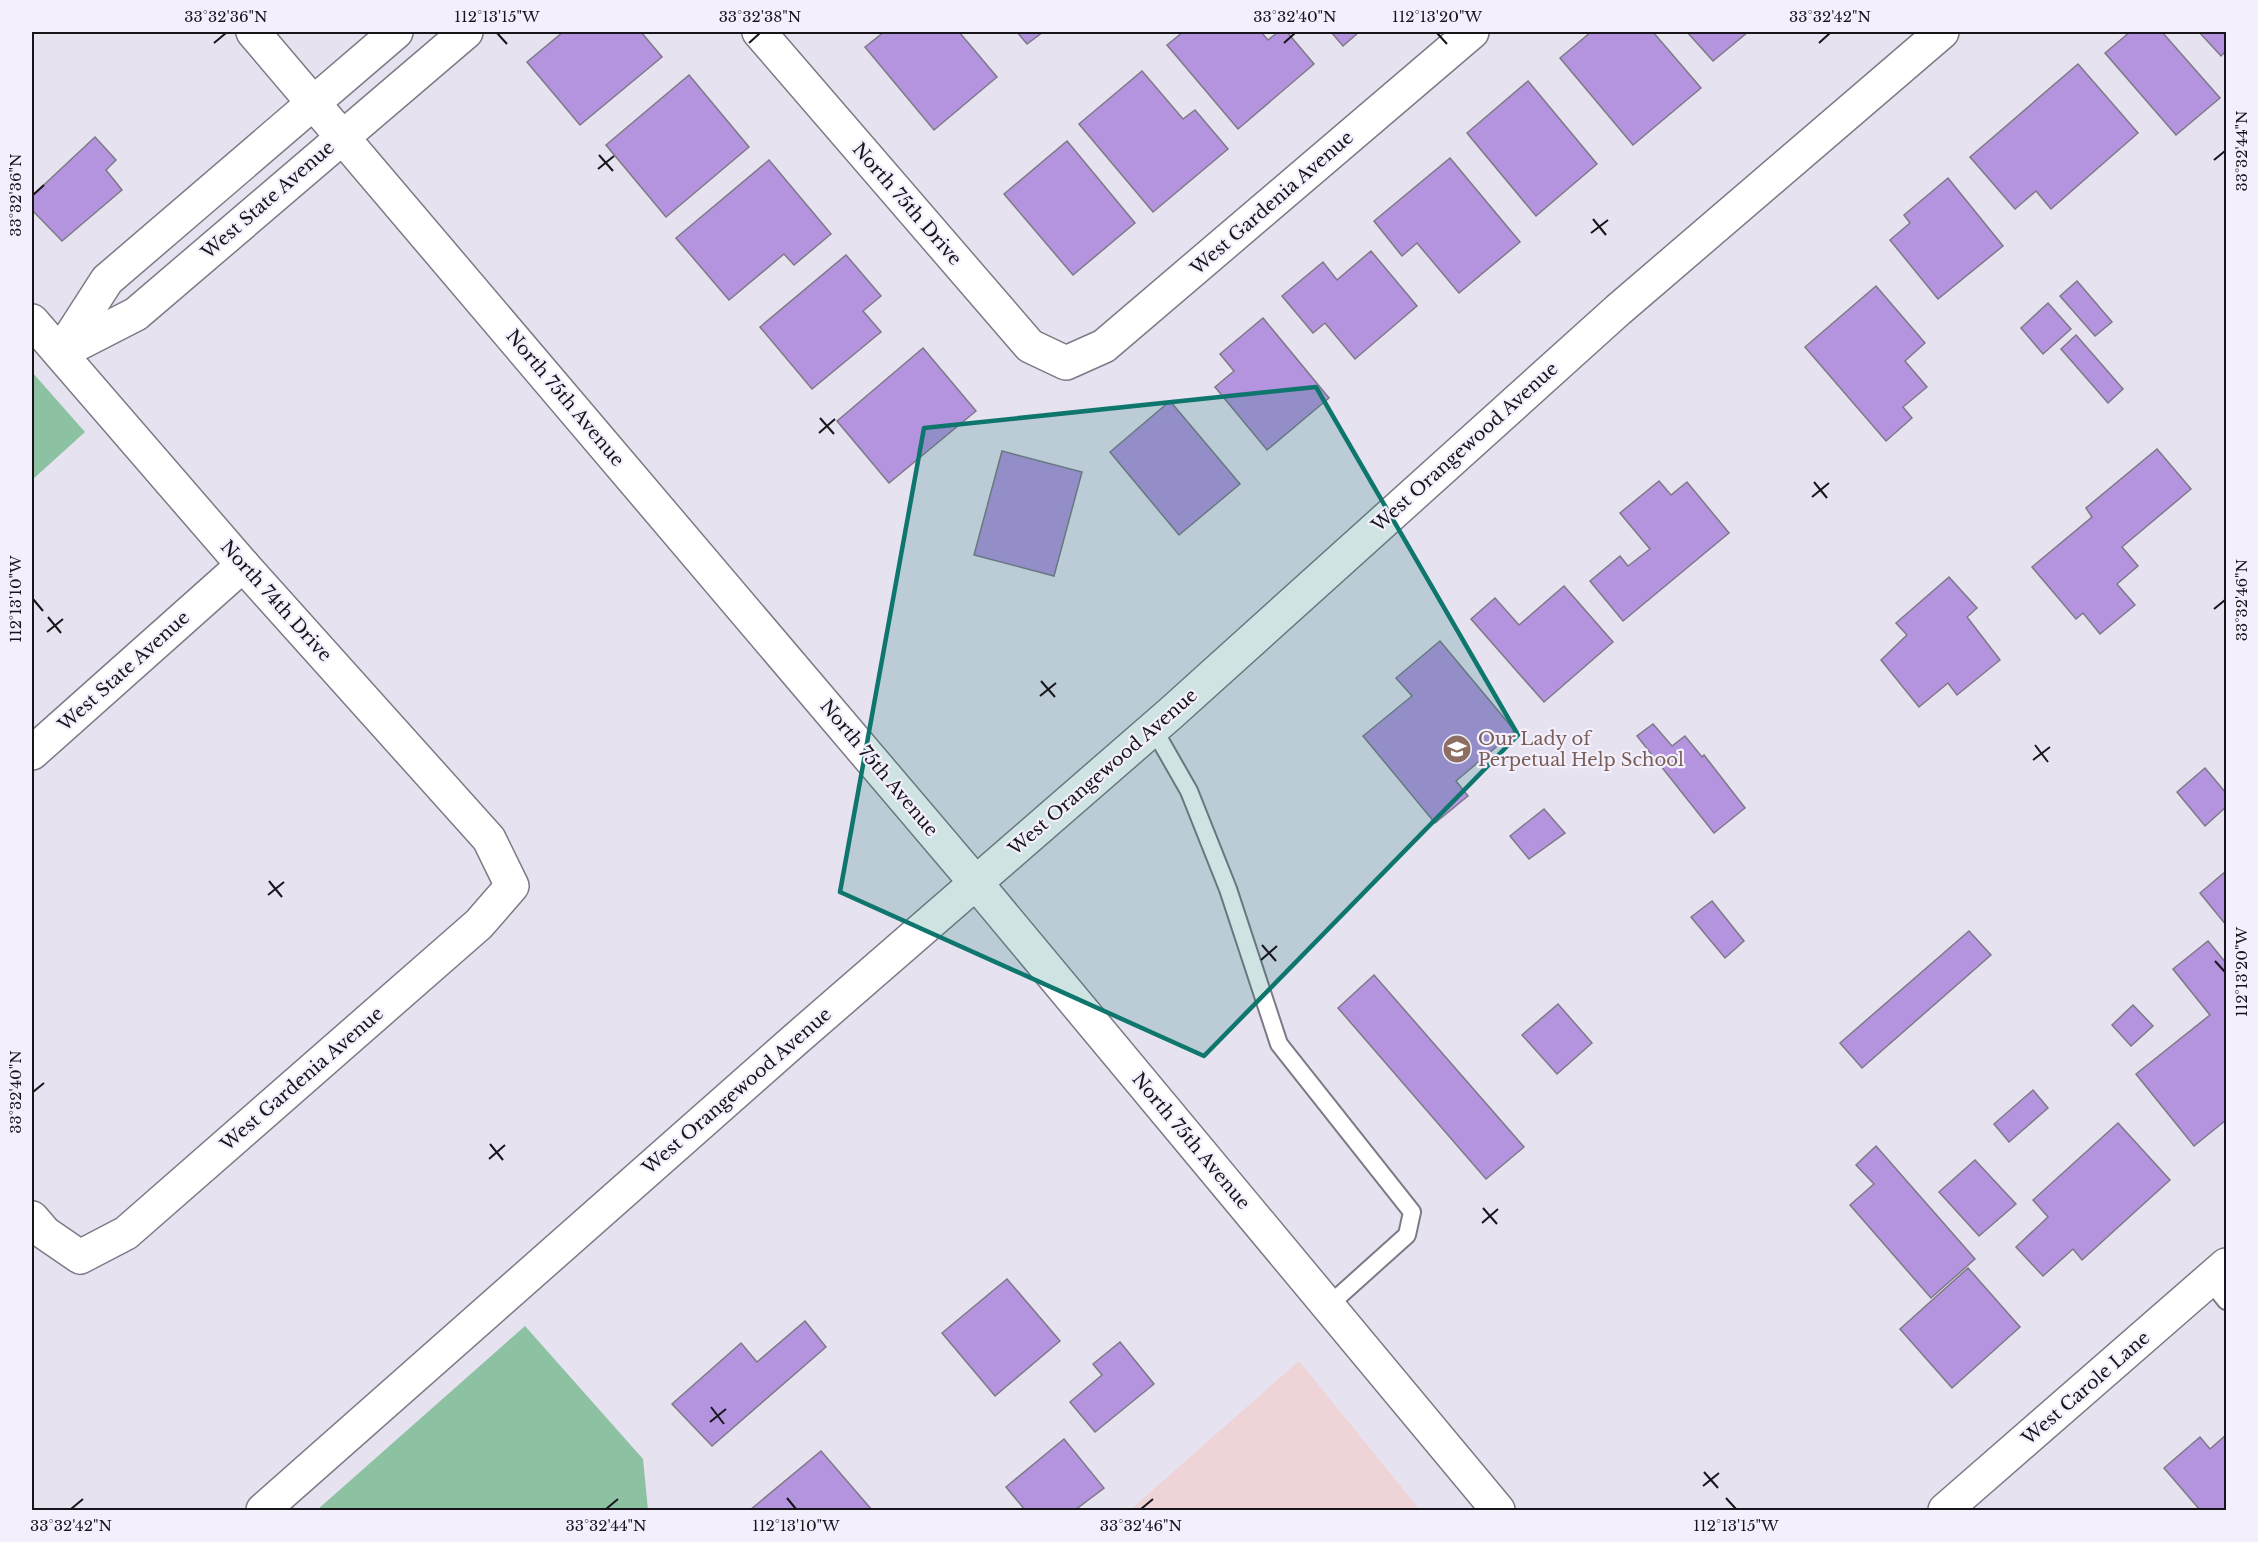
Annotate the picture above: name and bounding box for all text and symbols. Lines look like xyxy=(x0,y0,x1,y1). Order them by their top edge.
text: 33°32'36"N xyxy=(184,7,268,26)
text: 112°13'15"W xyxy=(454,7,540,26)
text: 33°32'38"N xyxy=(719,7,801,26)
text: 33°32'40"N xyxy=(1253,7,1337,26)
text: 112°13'20"W xyxy=(1392,7,1482,26)
text: 33°32'42"N xyxy=(1789,7,1871,26)
text: 33°32'44"N xyxy=(2232,110,2251,192)
street label: West Gardenia Avenue xyxy=(1186,126,1358,280)
street label: West State Avenue xyxy=(196,136,339,264)
street label: North 75th Drive xyxy=(848,138,966,270)
text: 33°32'36"N xyxy=(6,153,25,237)
street label: North 75th Avenue xyxy=(501,325,629,471)
street label: West Orangewood Avenue xyxy=(1367,358,1563,537)
street label: North 74th Drive xyxy=(216,536,336,666)
text: 112°13'10"W xyxy=(6,555,25,643)
text: 33°32'46"N xyxy=(2232,559,2251,641)
street label: West State Avenue xyxy=(53,606,194,736)
street label: West Orangewood Avenue xyxy=(1003,684,1202,861)
street label: North 75th Avenue xyxy=(815,695,943,841)
place label: Our Lady of Perpetual Help School xyxy=(1478,728,1684,771)
school or university icon: Our Lady of Perpetual Help School xyxy=(1441,733,1473,765)
text: 112°13'20"W xyxy=(2232,927,2251,1017)
street label: West Gardenia Avenue xyxy=(216,1002,388,1156)
street label: West Orangewood Avenue xyxy=(637,1003,836,1180)
text: 33°32'40"N xyxy=(6,1050,25,1134)
street label: North 75th Avenue xyxy=(1127,1068,1255,1214)
street label: West Carole Lane xyxy=(2017,1327,2154,1450)
text: 33°32'42"N xyxy=(30,1516,112,1535)
text: 33°32'44"N xyxy=(565,1516,647,1535)
text: 112°13'10"W xyxy=(752,1516,840,1535)
text: 33°32'46"N xyxy=(1100,1516,1182,1535)
text: 112°13'15"W xyxy=(1693,1516,1779,1535)

